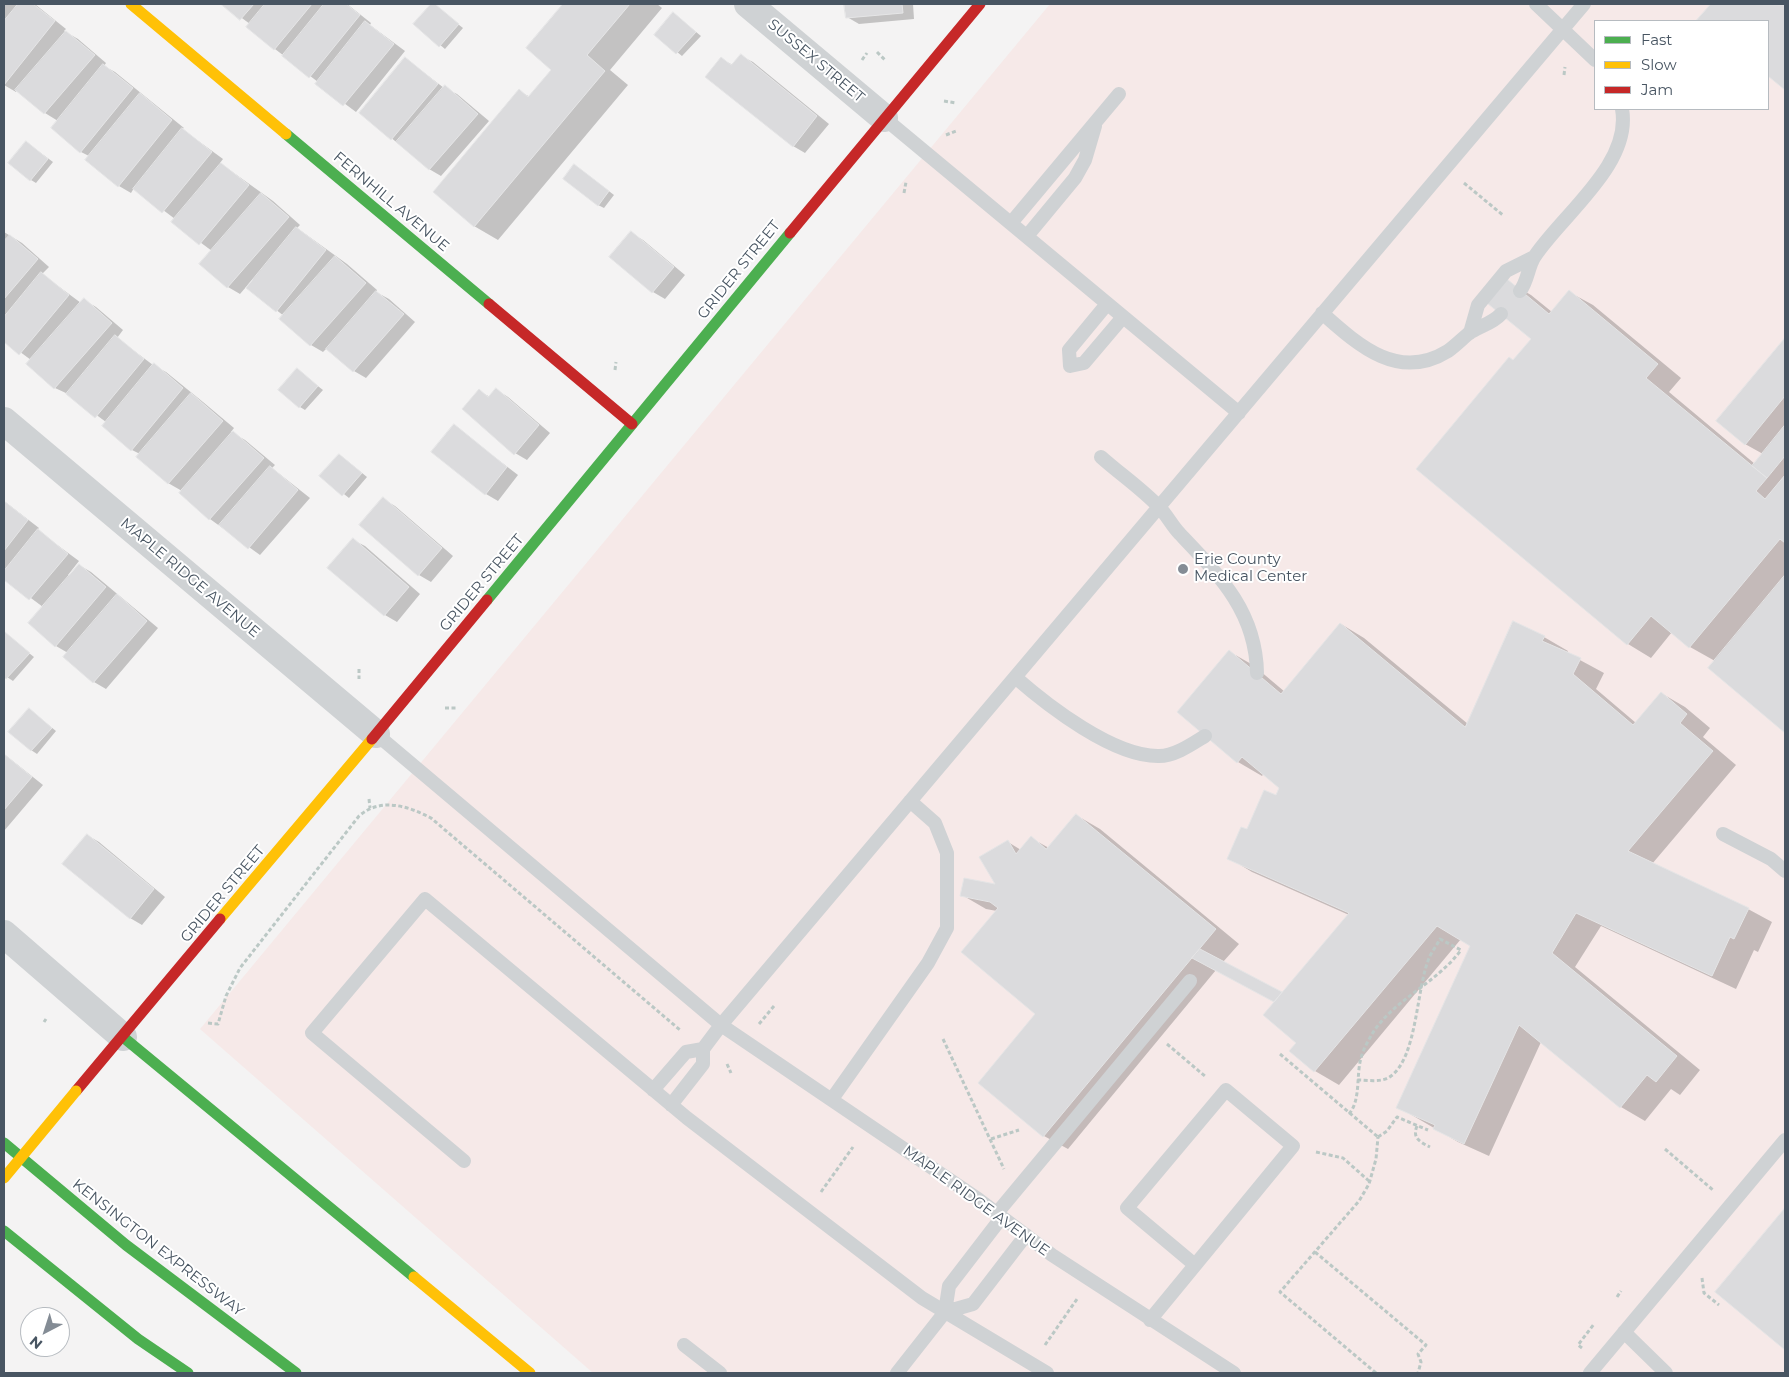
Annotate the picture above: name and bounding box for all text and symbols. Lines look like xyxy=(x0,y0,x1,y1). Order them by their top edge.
street label: SUSSEX STREET xyxy=(764,15,868,107)
legend xyxy=(1594,20,1769,110)
text: Fast xyxy=(1641,30,1672,49)
text: Slow xyxy=(1641,55,1677,74)
text: Jam xyxy=(1641,80,1673,99)
street label: FERNHILL AVENUE xyxy=(329,148,453,256)
street label: GRIDER STREET xyxy=(694,217,784,323)
street label: MAPLE RIDGE AVENUE xyxy=(117,514,263,642)
street label: GRIDER STREET xyxy=(436,531,528,635)
place label: Erie County Medical Center xyxy=(1194,551,1307,586)
marker: Erie County Medical Center xyxy=(1176,562,1190,576)
street label: GRIDER STREET xyxy=(177,842,269,946)
street label: MAPLE RIDGE AVENUE xyxy=(899,1142,1053,1260)
street label: KENSINGTON EXPRESSWAY xyxy=(69,1175,247,1321)
north arrow xyxy=(20,1307,70,1357)
text: N xyxy=(26,1332,46,1353)

